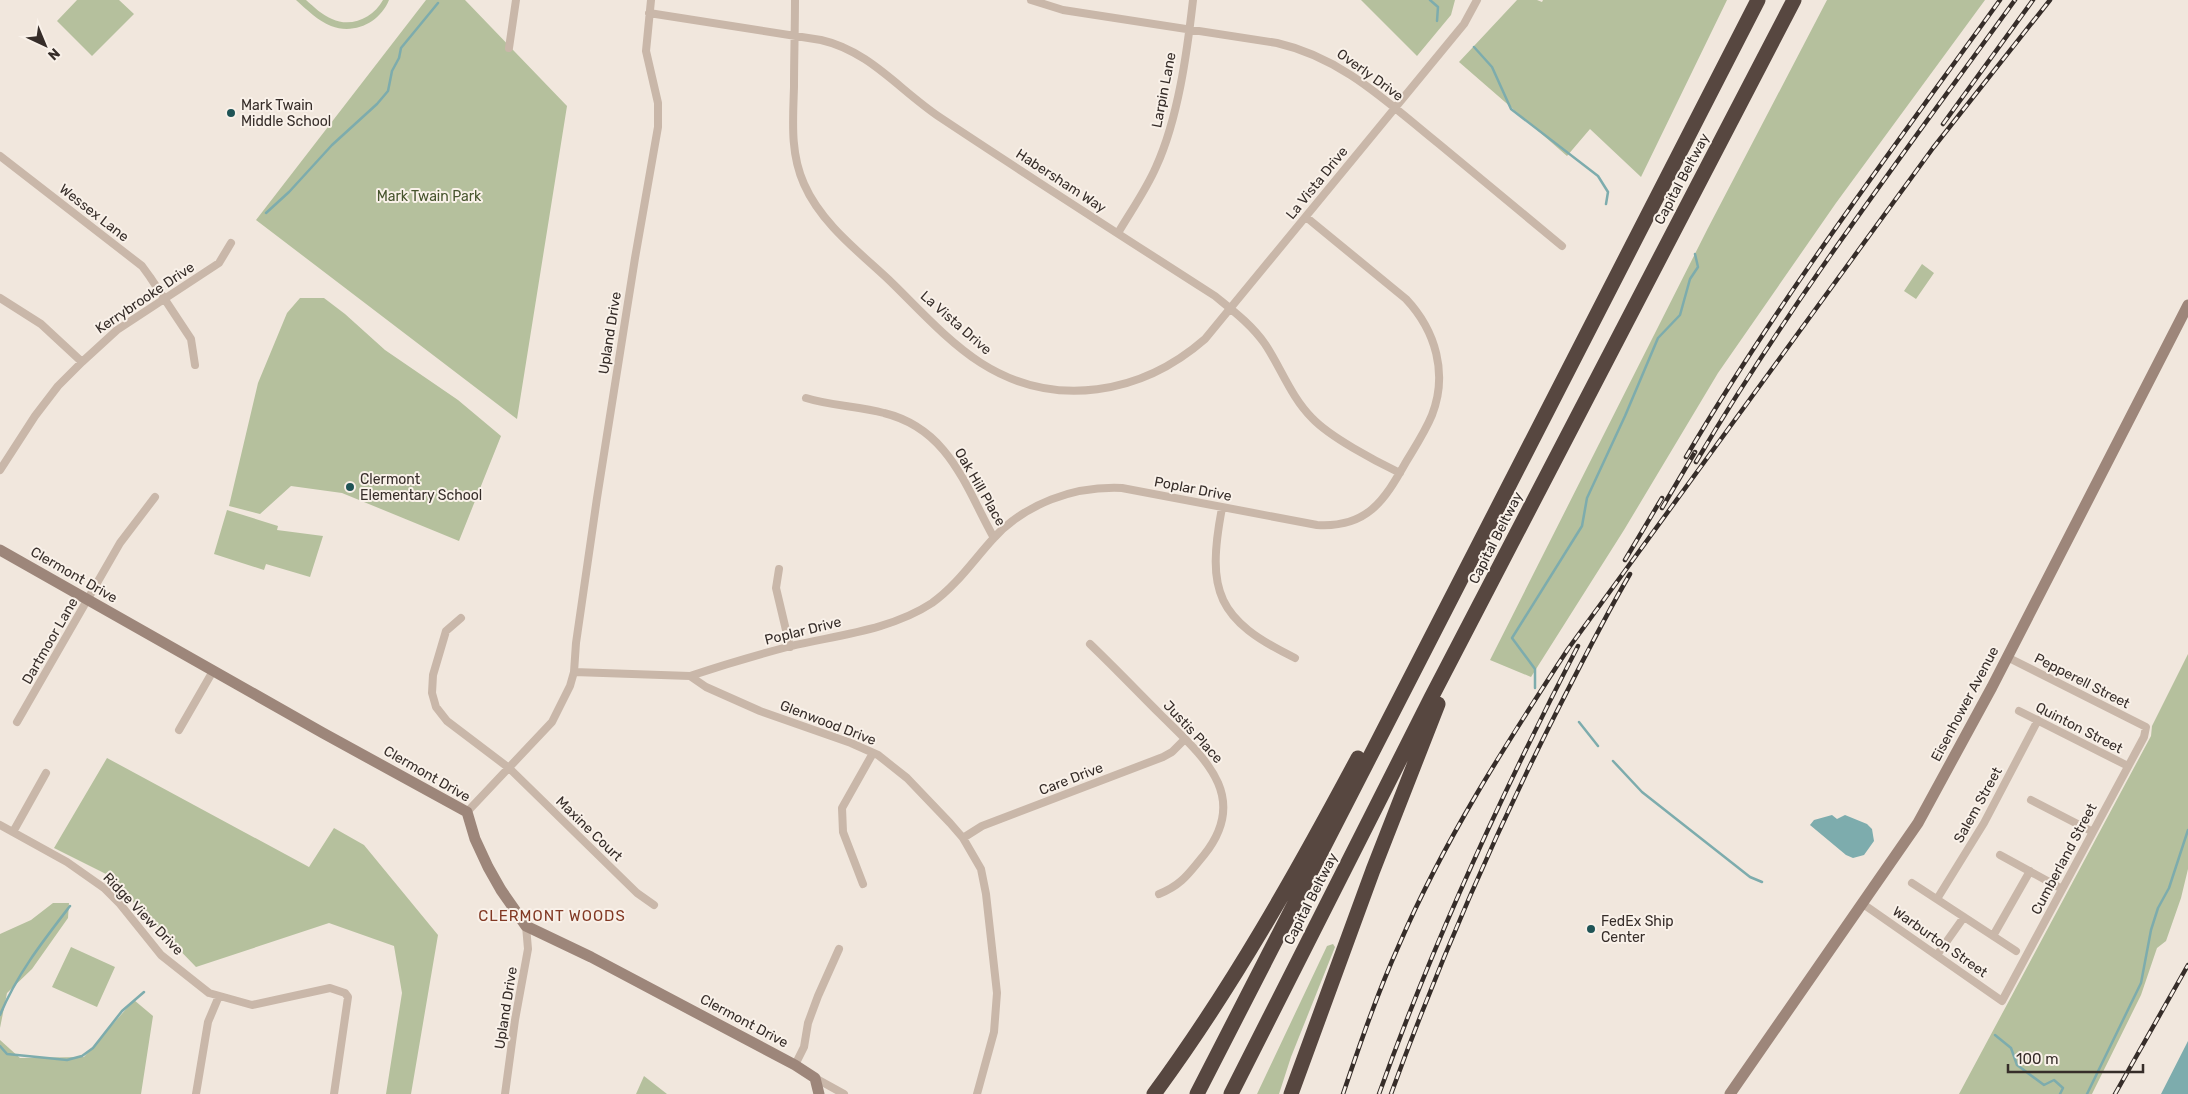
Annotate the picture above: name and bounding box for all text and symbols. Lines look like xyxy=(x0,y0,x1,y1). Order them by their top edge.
north arrow xyxy=(20,20,70,70)
text: N xyxy=(44,44,63,64)
street label: Overly Drive xyxy=(1333,45,1407,105)
street label: Larpin Lane xyxy=(1148,51,1180,129)
place label: Mark Twain Middle School xyxy=(241,97,331,130)
marker: Mark Twain Middle School xyxy=(225,107,237,119)
street label: Capital Beltway xyxy=(1651,130,1713,228)
street label: La Vista Drive xyxy=(1283,143,1352,223)
street label: Habersham Way xyxy=(1013,145,1110,217)
street label: Wessex Lane xyxy=(56,181,132,246)
park label: Mark Twain Park xyxy=(377,188,482,205)
street label: Kerrybrooke Drive xyxy=(92,259,198,337)
street label: La Vista Drive xyxy=(917,288,995,359)
street label: Upland Drive xyxy=(595,290,625,375)
street label: Oak Hill Place xyxy=(951,445,1009,529)
place label: Clermont Elementary School xyxy=(360,471,482,504)
street label: Poplar Drive xyxy=(1153,473,1233,505)
marker: Clermont Elementary School xyxy=(344,481,356,493)
street label: Capital Beltway xyxy=(1465,489,1527,587)
street label: Clermont Drive xyxy=(28,543,121,607)
street label: Dartmoor Lane xyxy=(18,595,82,687)
street label: Poplar Drive xyxy=(763,613,843,649)
street label: Eisenhower Avenue xyxy=(1928,644,2003,764)
street label: Pepperell Street xyxy=(2031,650,2133,713)
street label: Glenwood Drive xyxy=(777,697,879,749)
street label: Justis Place xyxy=(1160,697,1226,767)
street label: Quinton Street xyxy=(2033,699,2126,758)
street label: Clermont Drive xyxy=(381,742,474,806)
street label: Care Drive xyxy=(1037,759,1106,799)
street label: Salem Street xyxy=(1950,764,2006,846)
street label: Maxine Court xyxy=(552,793,626,865)
street label: Cumberland Street xyxy=(2027,800,2101,918)
street label: Capital Beltway xyxy=(1280,850,1342,948)
street label: Ridge View Drive xyxy=(99,869,187,959)
street label: Warburton Street xyxy=(1889,903,1991,981)
district label: CLERMONT WOODS xyxy=(478,907,626,925)
place label: FedEx Ship Center xyxy=(1601,913,1674,946)
marker: FedEx Ship Center xyxy=(1585,923,1597,935)
street label: Upland Drive xyxy=(491,965,521,1050)
street label: Clermont Drive xyxy=(697,991,791,1051)
scale bar xyxy=(2008,1042,2143,1074)
text: 100 m xyxy=(2016,1050,2058,1068)

